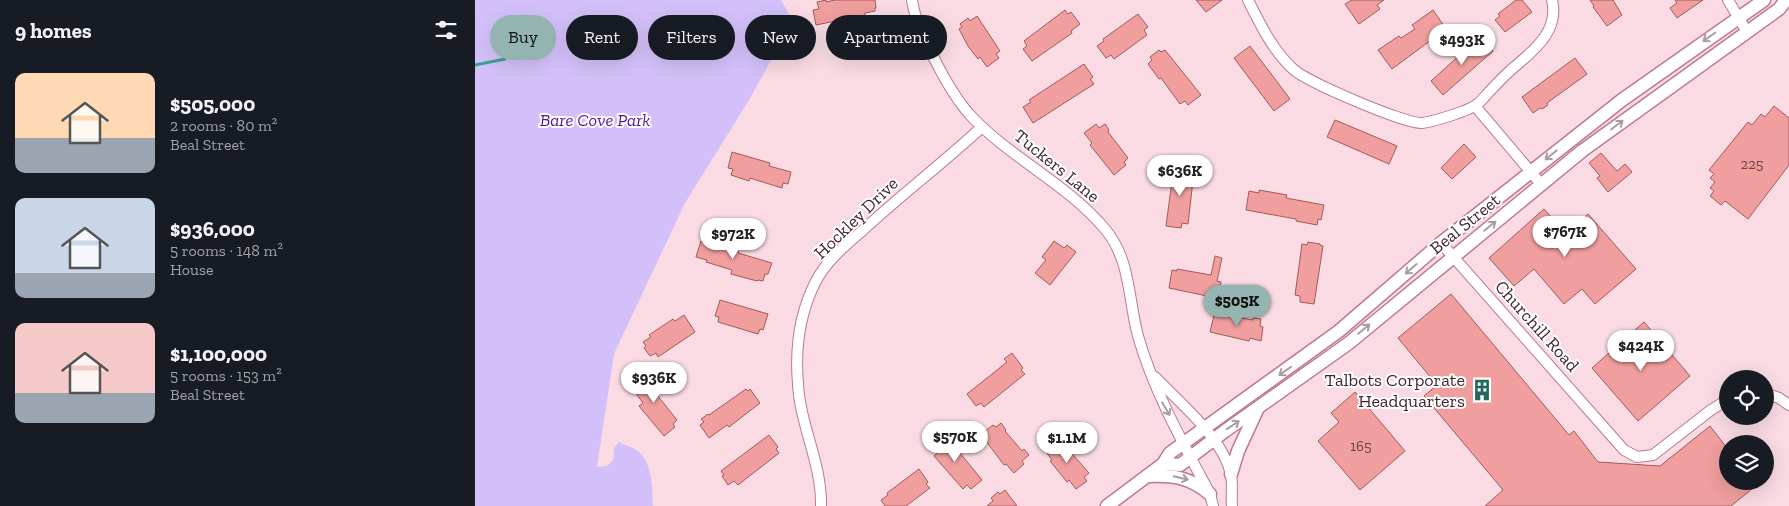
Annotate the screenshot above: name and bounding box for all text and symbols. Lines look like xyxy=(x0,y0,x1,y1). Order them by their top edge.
chip: Buy xyxy=(490,15,556,60)
chip: Rent xyxy=(566,15,638,60)
chip: Filters xyxy=(648,15,735,60)
chip: New xyxy=(745,15,816,60)
chip: Apartment xyxy=(826,15,947,60)
icon: filters xyxy=(432,16,460,44)
text: 9 homes xyxy=(15,18,92,43)
pin: $493K xyxy=(1427,23,1497,66)
text: $493K xyxy=(1440,30,1484,49)
one-way arrow xyxy=(1702,32,1716,42)
text: $505,000 xyxy=(170,91,255,116)
icon: home xyxy=(55,93,115,153)
park label: Bare Cove Park xyxy=(540,109,650,131)
text: 2 rooms · 80 m² xyxy=(170,116,277,135)
one-way arrow xyxy=(1610,120,1624,130)
street label: Tuckers Lane xyxy=(1010,125,1104,207)
text: Beal Street xyxy=(170,135,245,154)
one-way arrow xyxy=(1545,150,1558,161)
pin: $636K xyxy=(1145,154,1215,197)
house number: 225 xyxy=(1740,155,1764,173)
text: $636K xyxy=(1158,161,1202,180)
street label: Hockley Drive xyxy=(809,172,903,264)
street label: Beal Street xyxy=(1425,189,1505,259)
text: $936,000 xyxy=(170,216,255,241)
pin: $767K xyxy=(1530,216,1600,258)
icon: home xyxy=(55,218,115,278)
pin: $972K xyxy=(698,218,768,260)
one-way arrow xyxy=(1483,220,1496,231)
text: $767K xyxy=(1543,222,1587,241)
text: $972K xyxy=(711,224,755,243)
text: 5 rooms · 148 m² xyxy=(170,241,283,260)
text: House xyxy=(170,260,213,279)
one-way arrow xyxy=(1405,263,1418,275)
street label: Churchill Road xyxy=(1490,276,1584,376)
pin: $505K xyxy=(1202,284,1272,327)
text: $505K xyxy=(1215,291,1259,310)
one-way arrow xyxy=(1358,324,1371,335)
pin: $424K xyxy=(1606,330,1676,372)
text: $424K xyxy=(1618,336,1664,355)
text: $1,100,000 xyxy=(170,341,267,366)
icon: home xyxy=(55,343,115,403)
pin: $936K xyxy=(619,362,689,404)
text: 5 rooms · 153 m² xyxy=(170,366,282,385)
one-way arrow xyxy=(1278,366,1292,376)
text: $936K xyxy=(632,368,676,387)
place label: Talbots Corporate Headquarters xyxy=(1324,369,1465,412)
map controls xyxy=(1719,370,1774,490)
button: locate xyxy=(1719,370,1774,425)
building icon: Talbots Corporate Headquarters xyxy=(1469,377,1495,403)
text: Beal Street xyxy=(170,385,245,404)
one-way arrow xyxy=(1161,402,1171,416)
pin: $570K xyxy=(920,420,990,463)
one-way arrow xyxy=(1226,420,1240,430)
pin: $1.1M xyxy=(1032,422,1102,464)
text: $570K xyxy=(933,427,977,446)
text: $1.1M xyxy=(1048,428,1086,447)
button: layers xyxy=(1719,435,1774,490)
house number: 165 xyxy=(1350,437,1372,455)
one-way arrow xyxy=(1172,474,1188,483)

